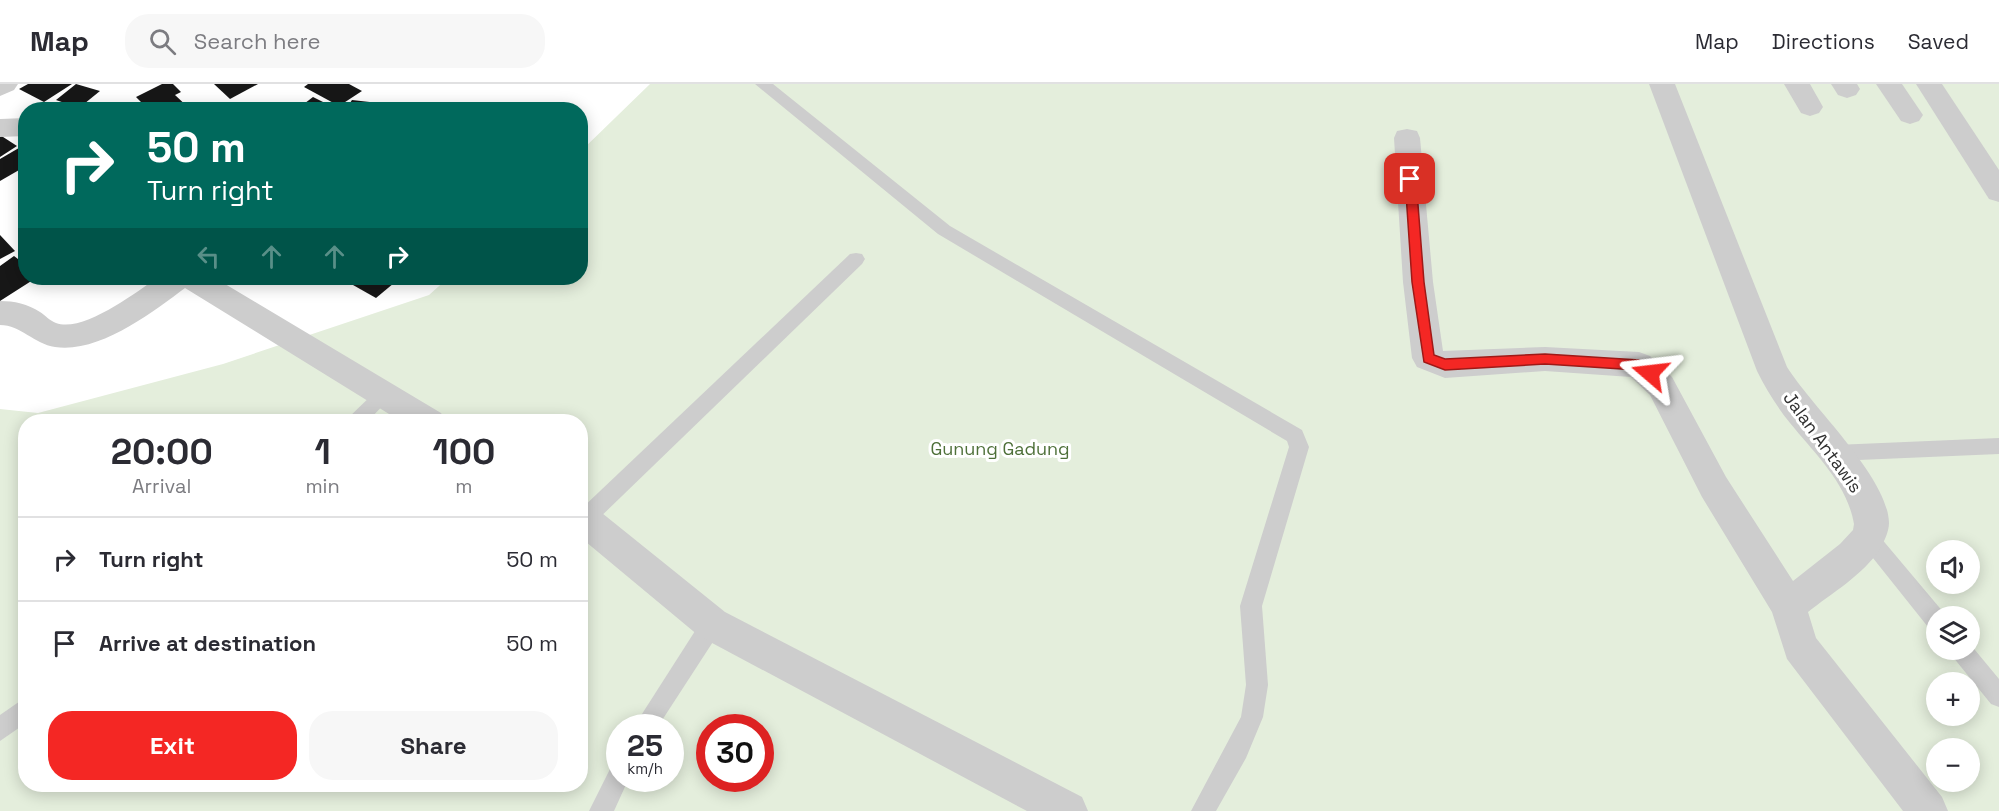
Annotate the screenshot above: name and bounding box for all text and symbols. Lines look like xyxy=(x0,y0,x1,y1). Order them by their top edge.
search box xyxy=(125,14,545,68)
text: Map xyxy=(30,23,89,59)
icon: search xyxy=(146,25,179,58)
text: Search here xyxy=(194,27,321,55)
text: Map xyxy=(1695,28,1739,55)
text: Directions xyxy=(1772,28,1875,55)
text: Saved xyxy=(1908,28,1969,55)
text: 50 m xyxy=(147,121,246,174)
icon: right xyxy=(48,126,126,204)
pin xyxy=(1384,153,1435,204)
icon: arrive xyxy=(1393,162,1426,195)
text: Turn right xyxy=(147,173,274,208)
icon: left xyxy=(192,240,225,273)
icon: ahead xyxy=(255,240,288,273)
icon: ahead xyxy=(318,240,351,273)
icon: right xyxy=(381,240,414,273)
position arrow xyxy=(1618,341,1682,405)
street label: Jalan Antawis xyxy=(1779,387,1867,497)
text: 20:00 xyxy=(111,429,213,475)
text: 1 xyxy=(314,429,331,475)
text: 100 xyxy=(432,429,495,475)
park label: Gunung Gadung xyxy=(930,437,1070,460)
text: Arrival xyxy=(132,473,191,499)
text: min xyxy=(305,473,340,499)
text: m xyxy=(455,473,472,499)
map controls xyxy=(1926,540,1980,792)
button: sound xyxy=(1926,540,1980,594)
icon: right xyxy=(48,543,81,576)
text: Turn right xyxy=(99,545,204,573)
text: 50 m xyxy=(506,545,558,573)
button: layers xyxy=(1926,606,1980,660)
icon: arrive xyxy=(48,627,81,660)
text: Arrive at destination xyxy=(99,629,316,657)
text: 50 m xyxy=(506,629,558,657)
button: + xyxy=(1926,672,1980,726)
button: Exit xyxy=(48,711,297,780)
button: Share xyxy=(309,711,558,780)
speed limit sign: 30 xyxy=(696,714,774,792)
text: 25 xyxy=(627,726,663,765)
button: − xyxy=(1926,738,1980,792)
text: km/h xyxy=(627,759,663,778)

